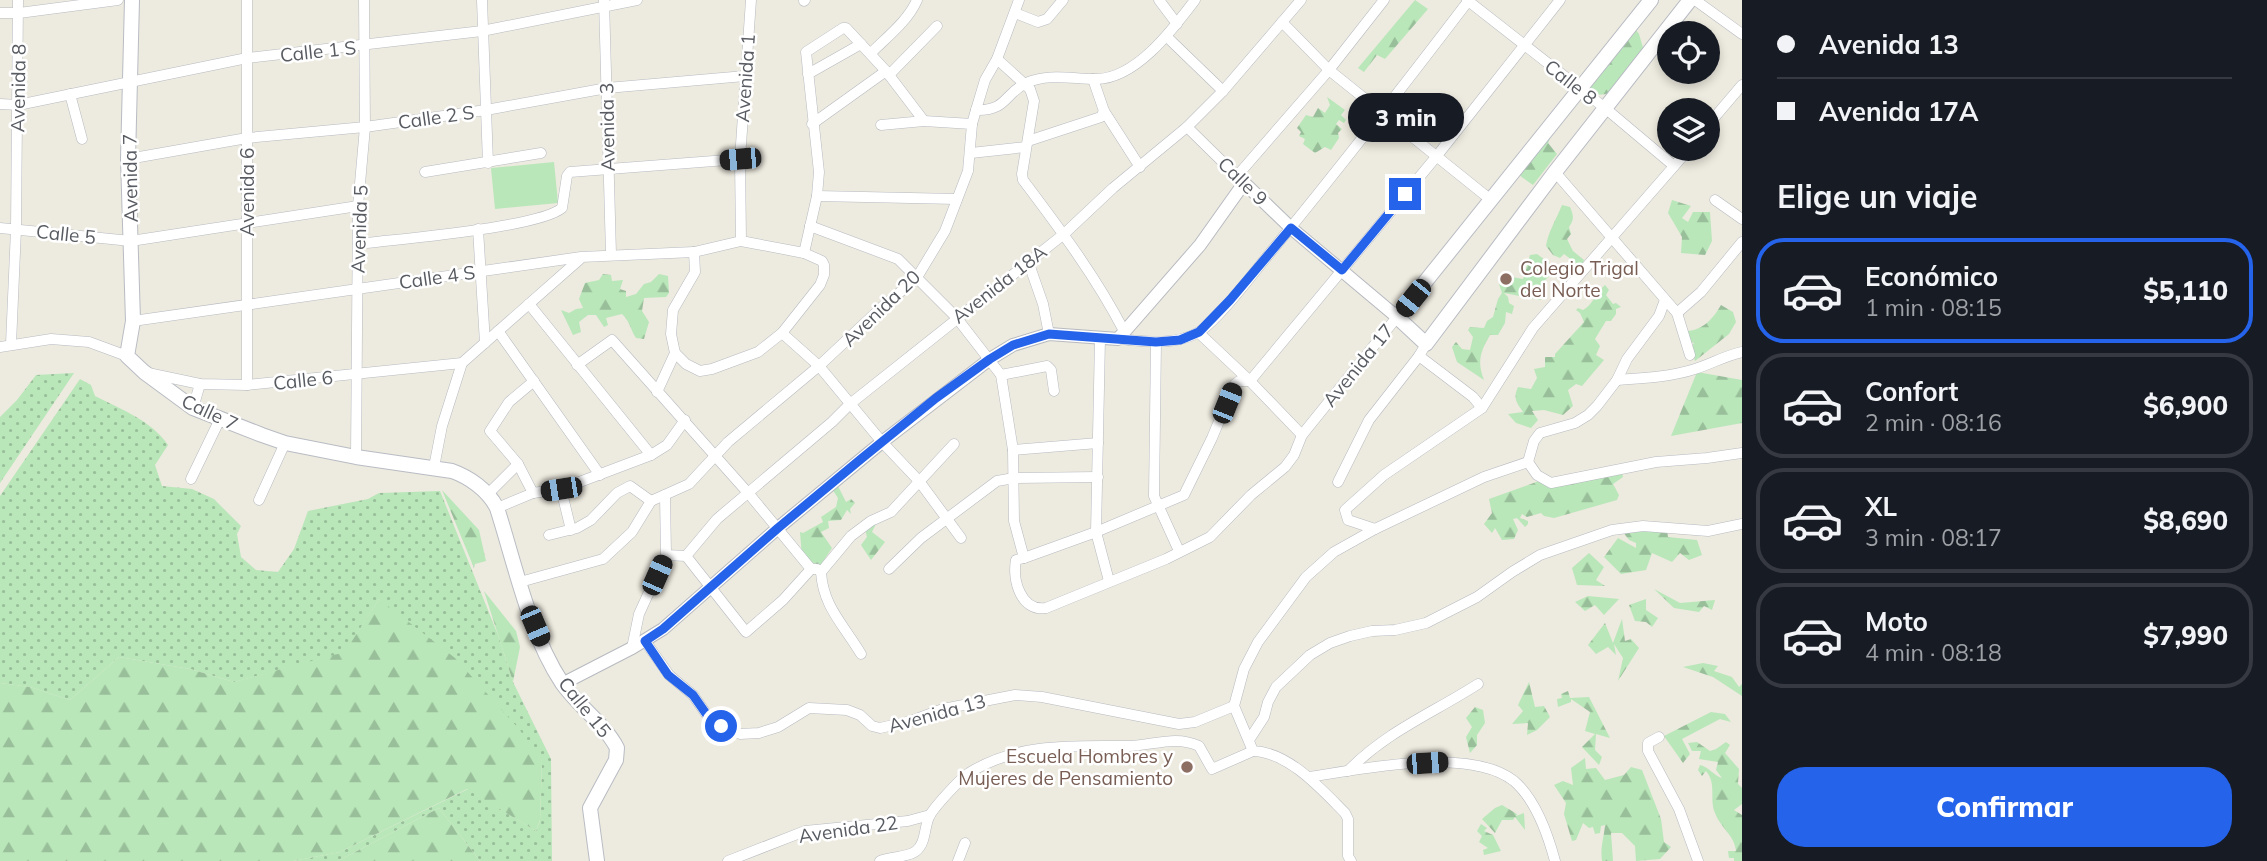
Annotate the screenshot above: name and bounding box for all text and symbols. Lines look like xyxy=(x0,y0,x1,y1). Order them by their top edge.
map controls xyxy=(1657,21,1720,161)
button: locate xyxy=(1657,21,1720,84)
text: Avenida 13 xyxy=(1819,28,1959,61)
street label: Avenida 1 xyxy=(730,33,760,123)
street label: Calle 1 S xyxy=(279,35,357,67)
street label: Avenida 8 xyxy=(5,44,31,132)
street label: Calle 8 xyxy=(1540,54,1602,110)
street label: Avenida 3 xyxy=(594,83,620,171)
callout: 3 min xyxy=(1347,92,1463,142)
text: Avenida 17A xyxy=(1819,95,1978,128)
button: layers xyxy=(1657,98,1720,161)
street label: Calle 2 S xyxy=(396,100,476,134)
text: 3 min xyxy=(1375,103,1437,132)
street label: Avenida 7 xyxy=(117,134,143,222)
car xyxy=(719,147,762,171)
street label: Avenida 6 xyxy=(235,148,259,236)
street label: Calle 9 xyxy=(1213,152,1273,210)
text: Elige un viaje xyxy=(1777,176,1978,216)
route end xyxy=(1389,178,1421,210)
street label: Avenida 5 xyxy=(345,184,373,274)
street label: Calle 5 xyxy=(35,219,97,249)
street label: Avenida 18A xyxy=(947,239,1051,329)
place label: Colegio Trigal del Norte xyxy=(1520,256,1639,302)
icon: car xyxy=(1781,259,1844,322)
street label: Calle 4 S xyxy=(397,260,477,294)
text: Económico xyxy=(1865,260,1998,293)
street label: Avenida 20 xyxy=(837,265,925,351)
marker: Colegio Trigal del Norte xyxy=(1498,271,1514,287)
text: $5,110 xyxy=(2143,274,2228,307)
car xyxy=(1392,275,1435,321)
text: 1 min · 08:15 xyxy=(1865,293,2002,322)
street label: Avenida 17 xyxy=(1317,319,1399,411)
street label: Calle 6 xyxy=(272,365,334,395)
icon: car xyxy=(1781,374,1844,437)
text: Confort xyxy=(1865,375,1958,408)
car xyxy=(1210,380,1245,426)
street label: Calle 7 xyxy=(178,388,242,436)
text: $6,900 xyxy=(2143,389,2228,422)
text: 2 min · 08:16 xyxy=(1865,408,2002,437)
car xyxy=(539,475,584,503)
icon: car xyxy=(1781,489,1844,552)
text: XL xyxy=(1865,490,1897,523)
text: $8,690 xyxy=(2143,504,2228,537)
text: 3 min · 08:17 xyxy=(1865,523,2002,552)
car xyxy=(639,552,676,598)
car xyxy=(518,603,553,649)
icon: car xyxy=(1781,604,1844,667)
text: Moto xyxy=(1865,605,1928,638)
text: $7,990 xyxy=(2143,619,2228,652)
text: 4 min · 08:18 xyxy=(1865,638,2002,667)
street label: Calle 15 xyxy=(553,672,617,742)
street label: Avenida 13 xyxy=(886,688,988,738)
route start xyxy=(705,710,737,742)
place label: Escuela Hombres y Mujeres de Pensamiento xyxy=(958,744,1173,790)
car xyxy=(1406,751,1449,775)
marker: Escuela Hombres y Mujeres de Pensamiento xyxy=(1179,759,1195,775)
button: Confirmar xyxy=(1777,767,2232,847)
street label: Avenida 22 xyxy=(797,810,899,848)

